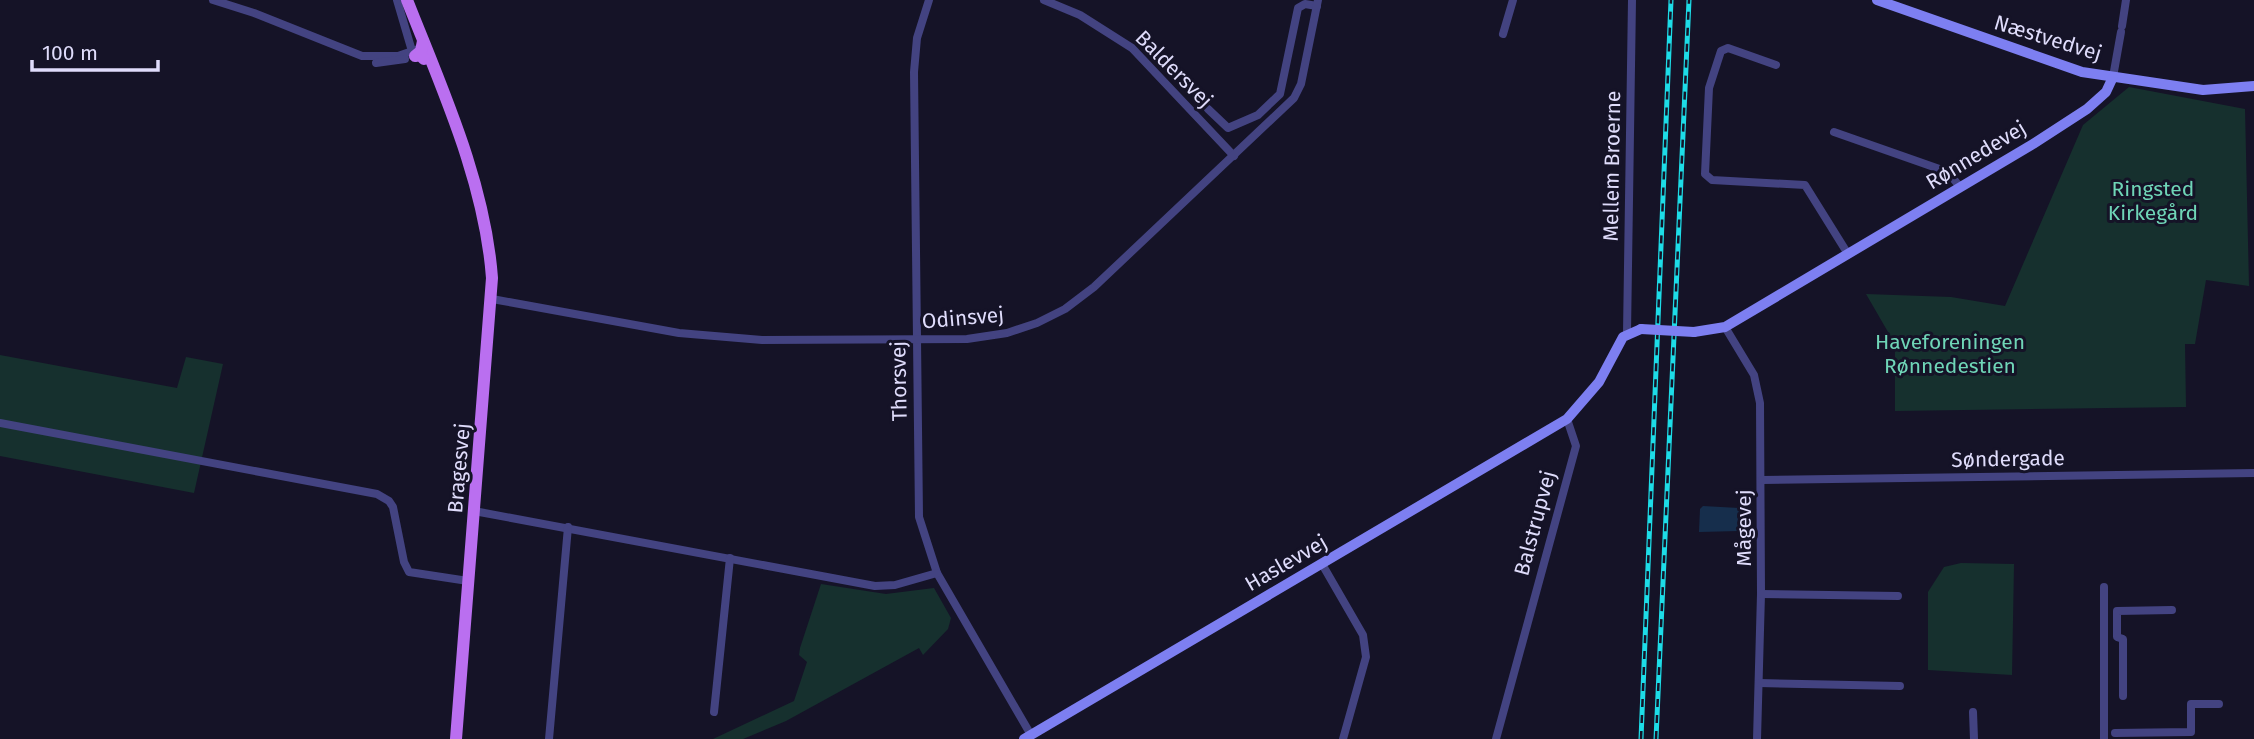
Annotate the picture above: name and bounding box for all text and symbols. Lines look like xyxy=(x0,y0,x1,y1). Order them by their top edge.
street label: Næstvedvej xyxy=(1991,9,2105,67)
street label: Baldersvej xyxy=(1130,25,1218,113)
scale bar xyxy=(32,28,158,72)
text: 100 m xyxy=(42,40,98,66)
street label: Mellem Broerne xyxy=(1598,90,1626,242)
street label: Rønnedevej xyxy=(1921,115,2031,195)
park label: Ringsted Kirkegård xyxy=(2108,176,2198,226)
street label: Odinsvej xyxy=(921,301,1005,335)
park label: Haveforeningen Rønnedestien xyxy=(1875,329,2025,379)
street label: Thorsvej xyxy=(885,341,913,421)
street label: Bragesvej xyxy=(442,422,476,514)
street label: Søndergade xyxy=(1951,445,2065,473)
street label: Balstrupvej xyxy=(1508,468,1562,578)
street label: Mågevej xyxy=(1731,489,1757,567)
street label: Haslevvej xyxy=(1240,529,1332,597)

